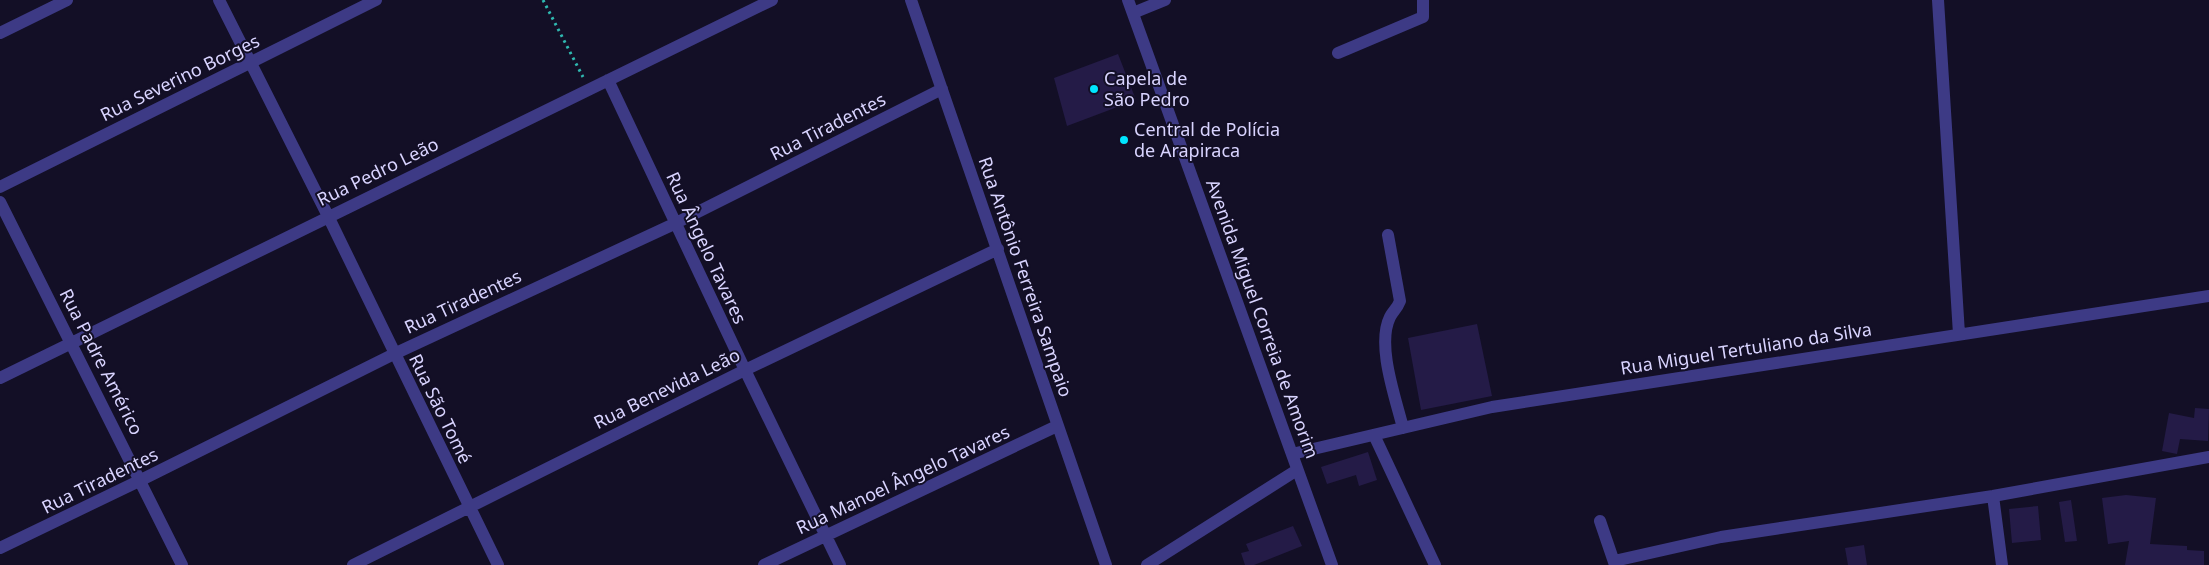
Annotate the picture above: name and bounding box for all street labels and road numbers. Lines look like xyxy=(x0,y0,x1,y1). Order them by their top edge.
street label: Rua Severino Borges xyxy=(96,28,263,126)
street label: Rua Tiradentes xyxy=(766,87,889,166)
street label: Rua Pedro Leão xyxy=(313,131,442,211)
street label: Rua Antônio Ferreira Sampaio xyxy=(973,153,1078,400)
street label: Rua Ângelo Tavares xyxy=(661,168,753,327)
street label: Avenida Miguel Correia de Amorim xyxy=(1201,176,1325,462)
street label: Rua Tiradentes xyxy=(400,263,525,339)
street label: Rua Padre Américo xyxy=(55,284,149,439)
street label: Rua Miguel Tertuliano da Silva xyxy=(1619,316,1873,380)
street label: Rua Benevida Leão xyxy=(589,342,744,434)
street label: Rua São Tomé xyxy=(404,350,478,467)
street label: Rua Manoel Ângelo Tavares xyxy=(792,419,1013,539)
street label: Rua Tiradentes xyxy=(37,442,162,519)

